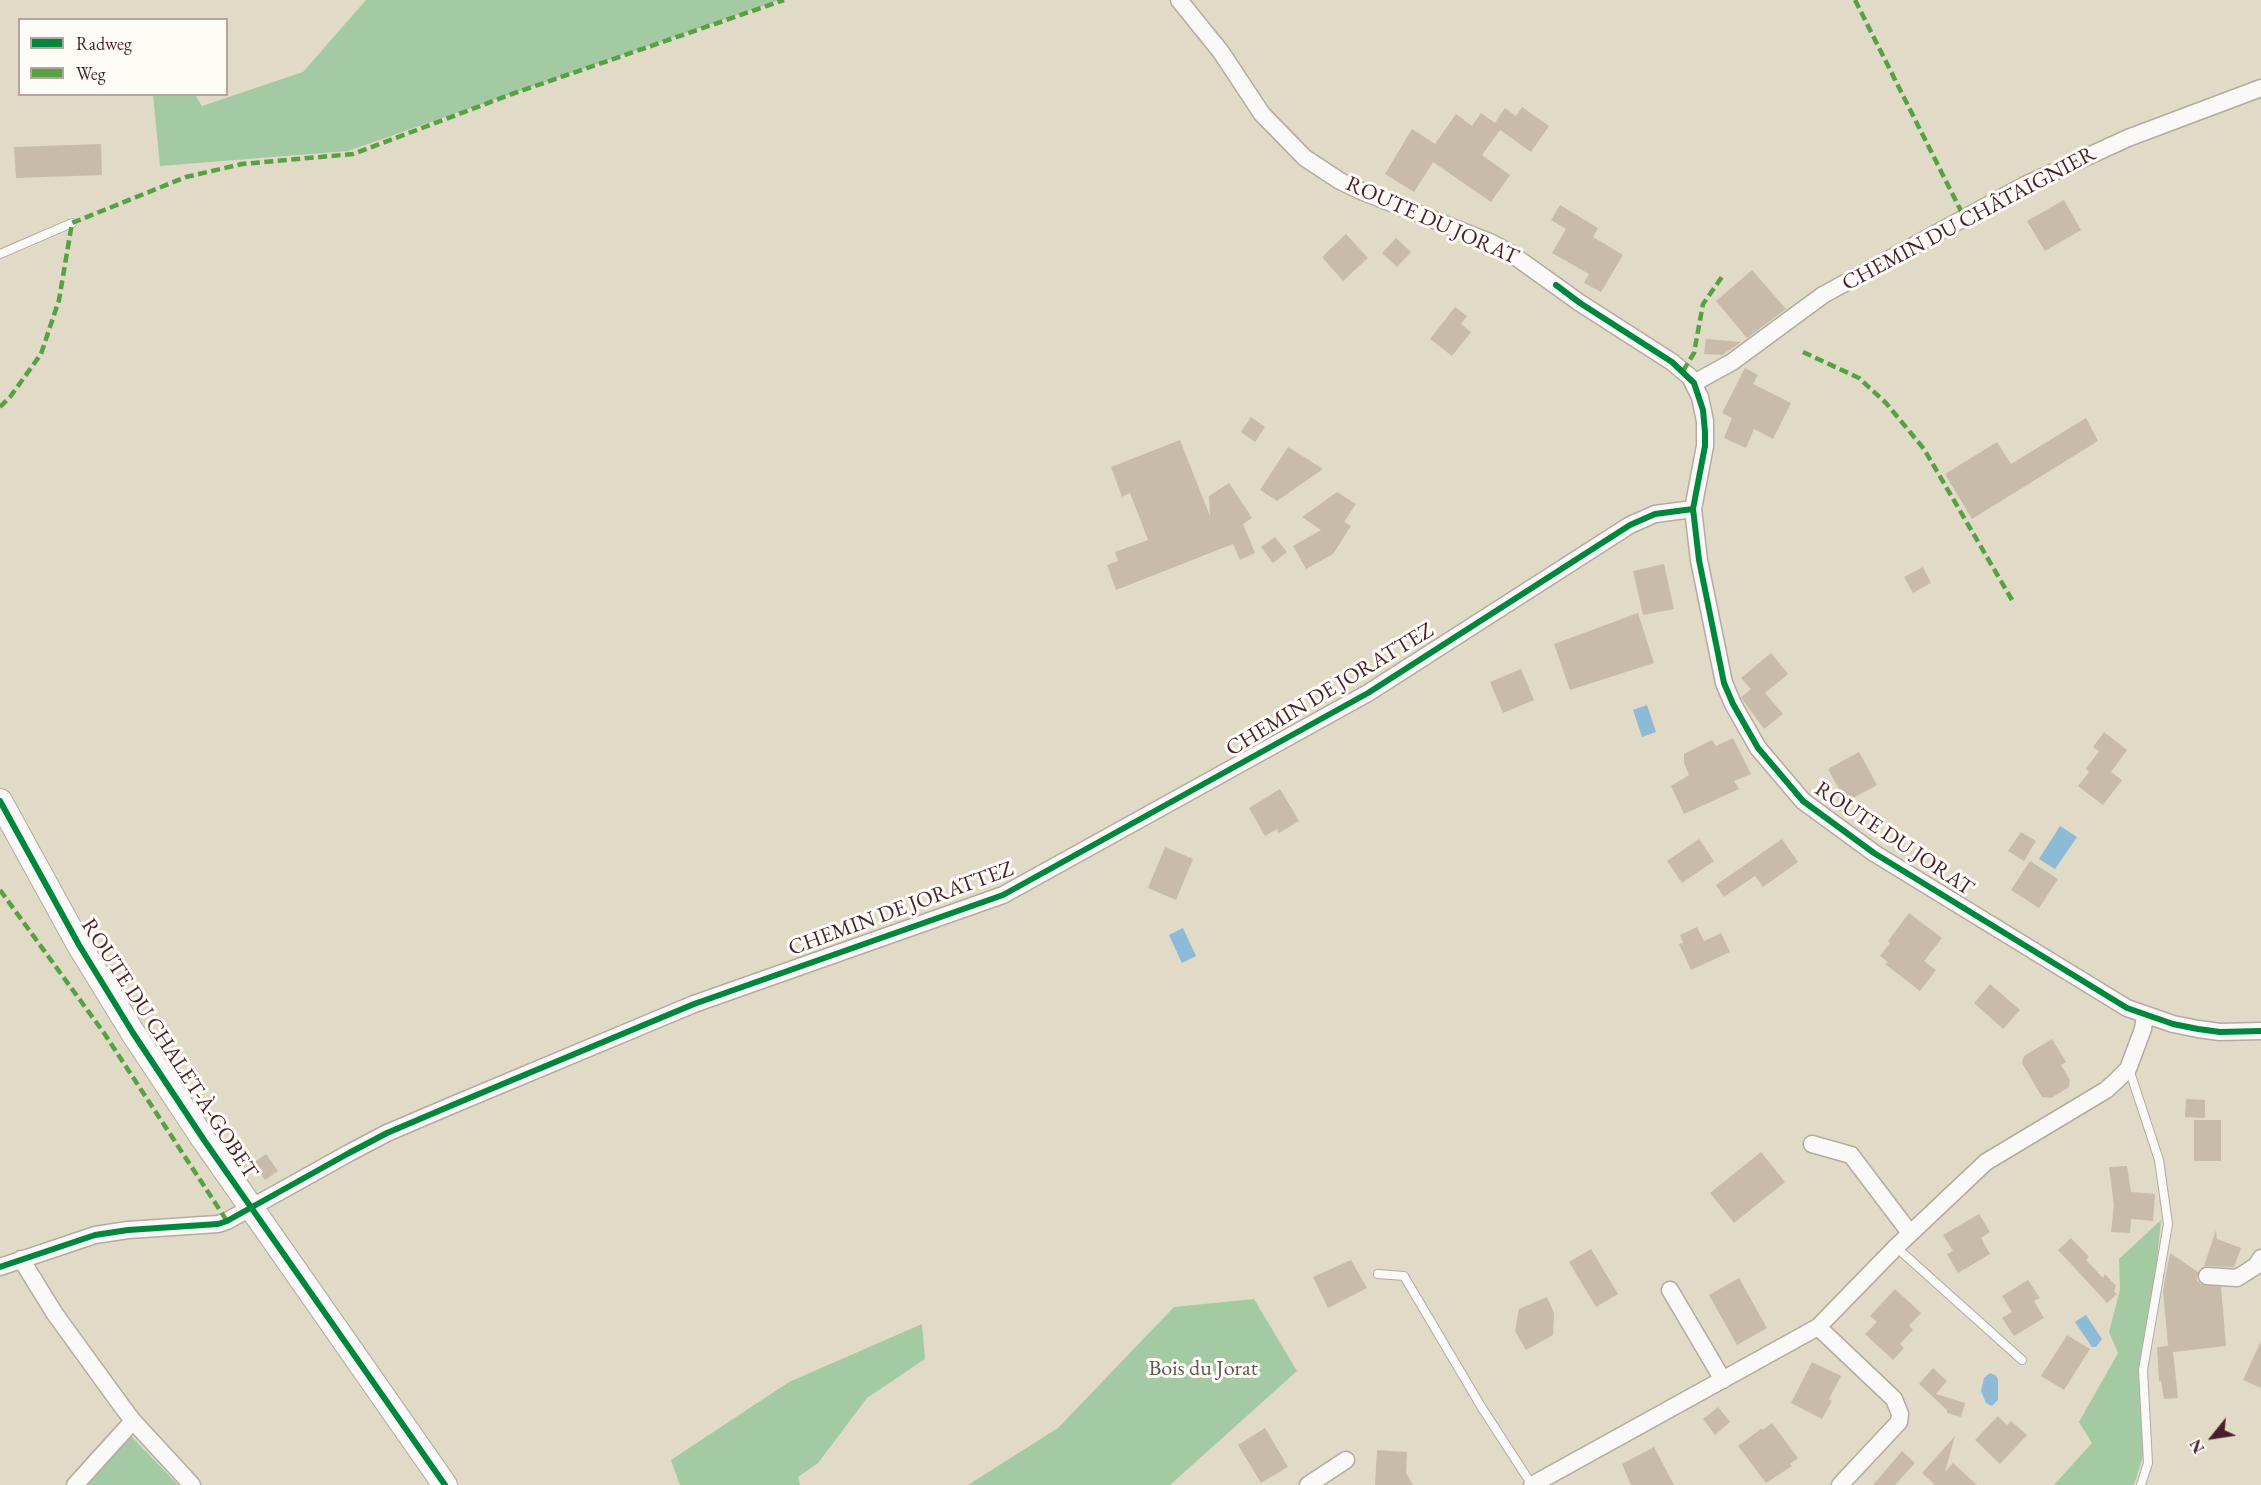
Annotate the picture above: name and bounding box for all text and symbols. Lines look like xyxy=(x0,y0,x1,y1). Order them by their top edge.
legend xyxy=(18,18,228,96)
text: Radweg xyxy=(76,32,132,55)
text: Weg xyxy=(76,62,106,85)
street label: CHEMIN DU CHÂTAIGNIER xyxy=(1838,141,2100,297)
street label: ROUTE DU JORAT xyxy=(1342,171,1522,271)
street label: CHEMIN DE JORATTEZ xyxy=(1221,618,1439,762)
street label: ROUTE DU JORAT xyxy=(1809,776,1979,902)
street label: CHEMIN DE JORATTEZ xyxy=(785,856,1017,962)
street label: ROUTE DU CHALET-À-GOBET xyxy=(75,914,263,1184)
park label: Bois du Jorat xyxy=(1148,1356,1258,1382)
north arrow xyxy=(2183,1407,2243,1467)
text: N xyxy=(2185,1435,2209,1457)

